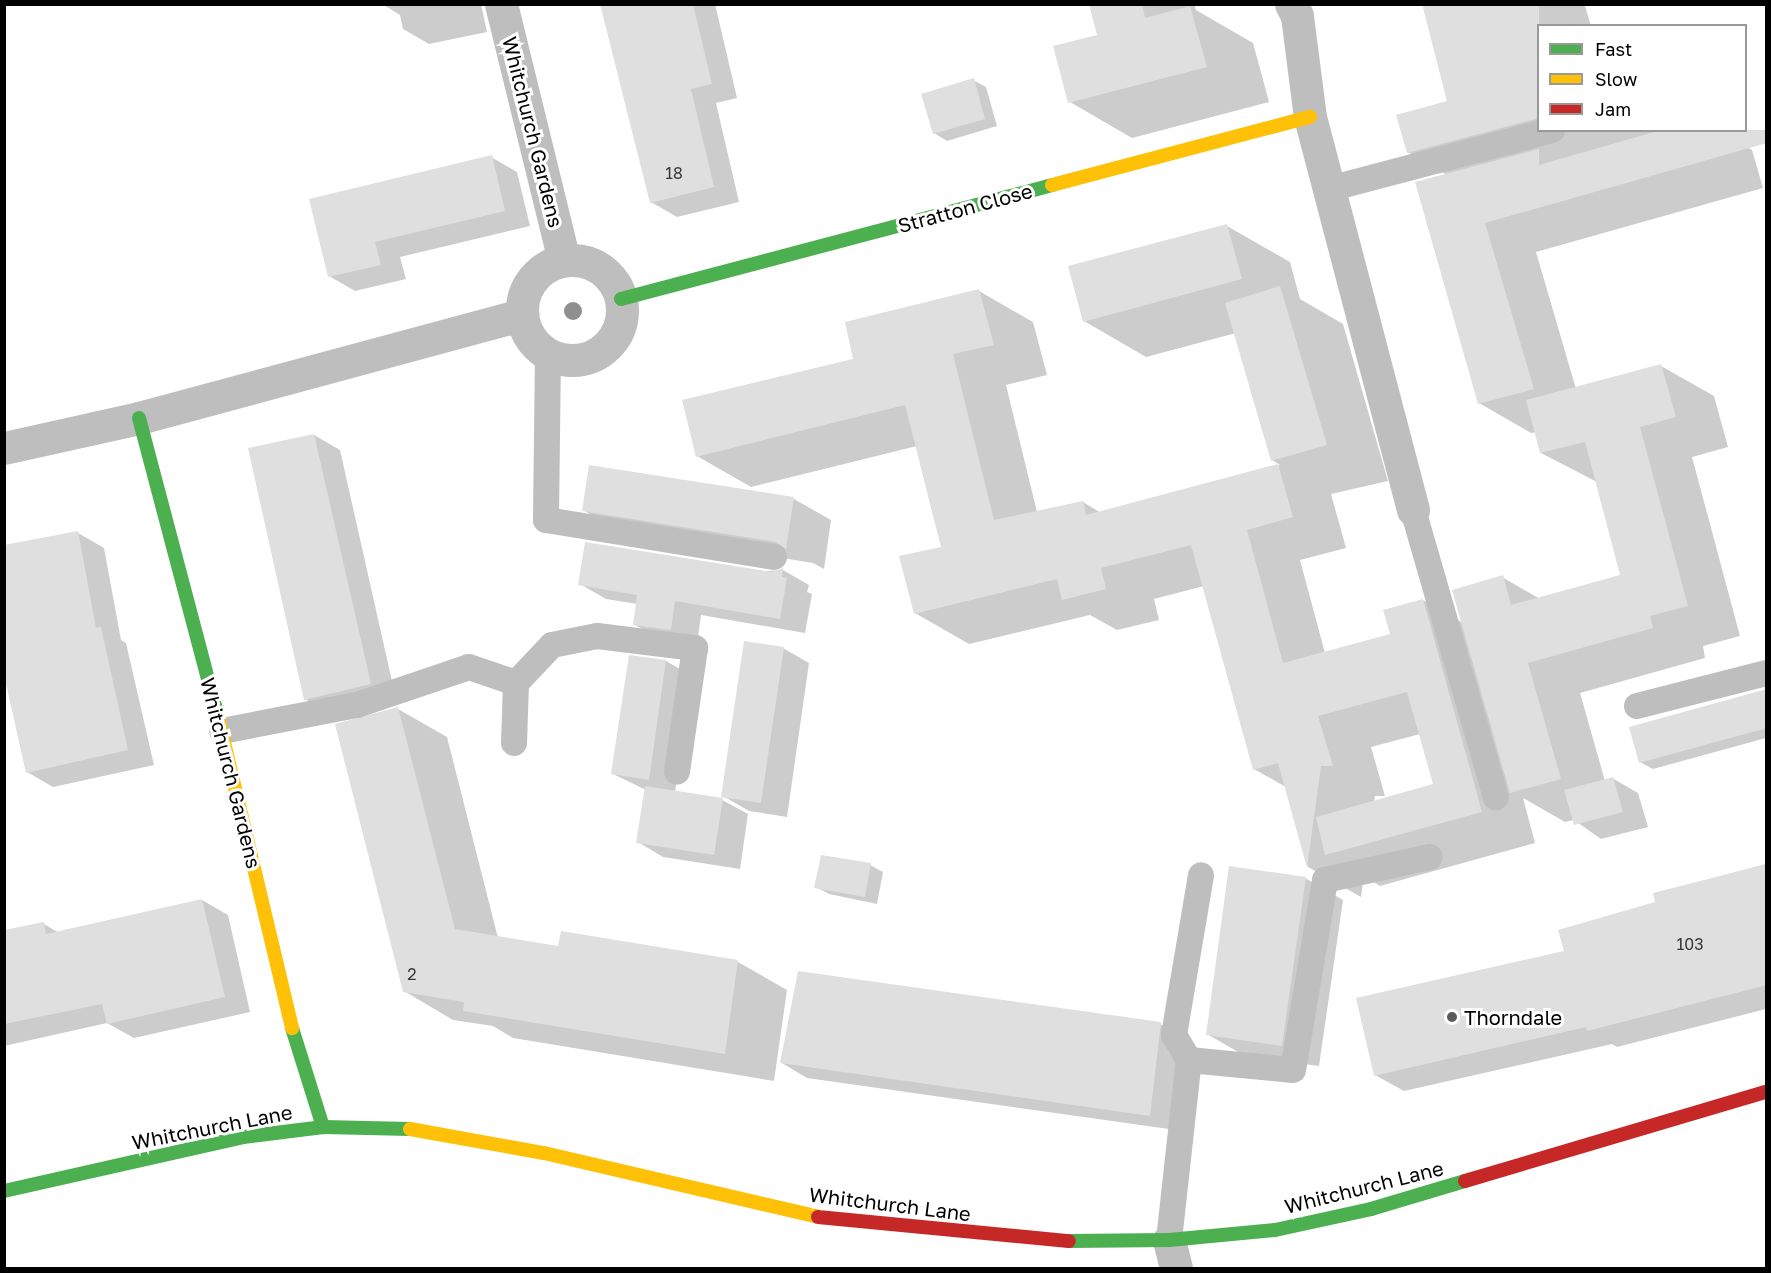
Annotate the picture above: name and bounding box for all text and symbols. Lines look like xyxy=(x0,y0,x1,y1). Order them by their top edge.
legend xyxy=(1537,24,1747,132)
street label: Whitchurch Gardens xyxy=(498,34,568,230)
text: Fast xyxy=(1595,38,1632,60)
text: Slow xyxy=(1595,68,1637,90)
text: Jam xyxy=(1595,98,1631,120)
house number: 18 xyxy=(665,163,683,183)
street label: Stratton Close xyxy=(895,179,1035,237)
street label: Whitchurch Gardens xyxy=(196,675,266,871)
house number: 103 xyxy=(1676,934,1704,954)
house number: 2 xyxy=(407,964,417,984)
place label: Thorndale xyxy=(1464,1005,1562,1029)
marker: Thorndale xyxy=(1445,1010,1459,1024)
street label: Whitchurch Lane xyxy=(130,1100,294,1154)
street label: Whitchurch Lane xyxy=(1282,1156,1446,1218)
street label: Whitchurch Lane xyxy=(808,1182,972,1226)

